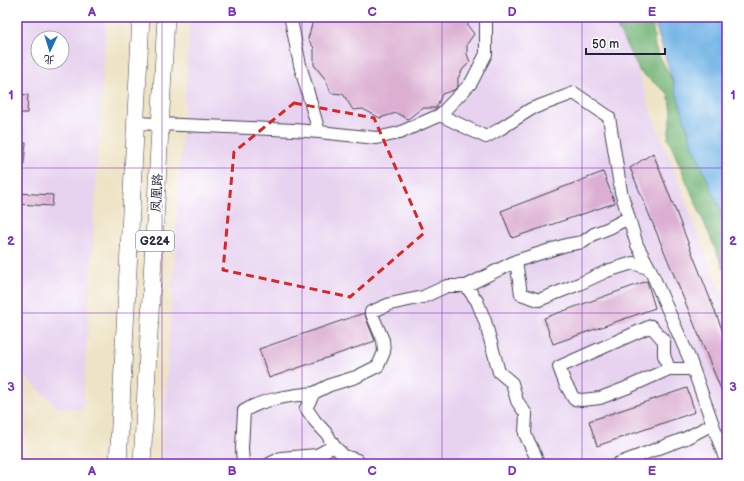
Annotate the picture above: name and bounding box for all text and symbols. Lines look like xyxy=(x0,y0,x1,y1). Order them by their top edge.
text: A xyxy=(87,4,96,20)
text: B xyxy=(227,4,237,20)
text: C xyxy=(367,4,377,20)
text: D xyxy=(507,4,517,20)
text: E xyxy=(648,4,657,20)
north arrow xyxy=(30,30,70,70)
scale bar xyxy=(586,30,665,56)
text: 50 m xyxy=(592,37,619,52)
text: 北 xyxy=(43,53,55,66)
text: 1 xyxy=(8,87,14,103)
text: 1 xyxy=(730,87,736,103)
street label: 凤凰路 xyxy=(148,173,166,213)
road number: G224 xyxy=(136,231,174,251)
text: 2 xyxy=(7,233,15,249)
text: 2 xyxy=(729,233,737,249)
text: 3 xyxy=(7,379,15,395)
text: 3 xyxy=(729,379,737,395)
text: A xyxy=(87,463,96,479)
text: B xyxy=(227,463,237,479)
text: C xyxy=(367,463,377,479)
text: D xyxy=(507,463,517,479)
text: E xyxy=(648,463,657,479)

